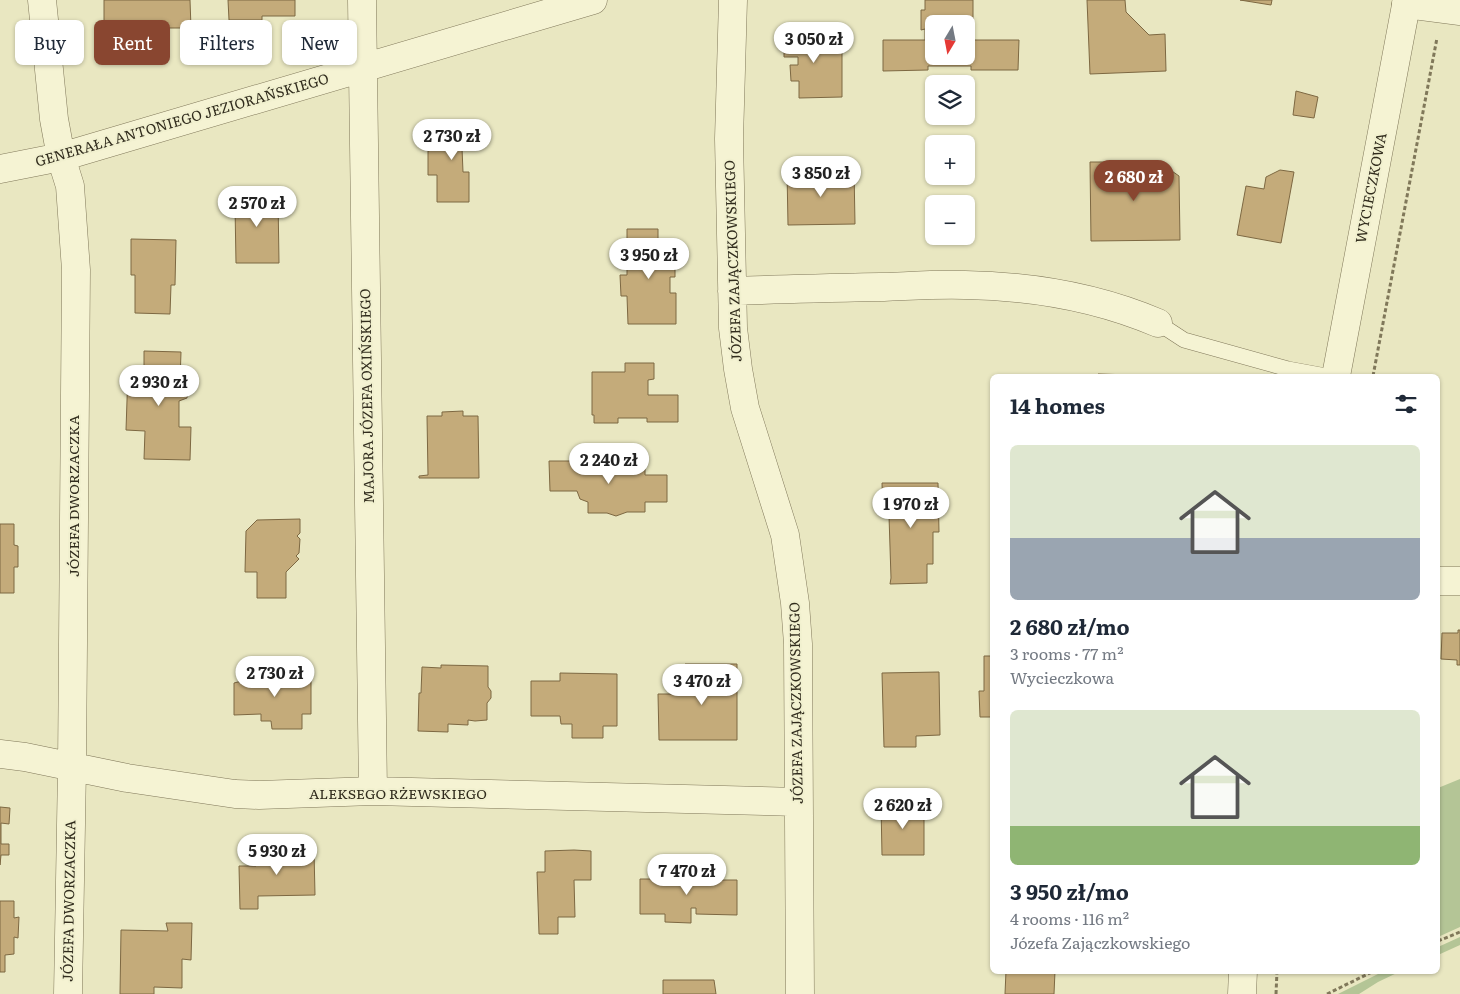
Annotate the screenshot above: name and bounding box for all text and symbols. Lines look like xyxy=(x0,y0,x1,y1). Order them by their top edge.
north arrow xyxy=(925,15,975,65)
map controls xyxy=(925,15,975,245)
chip: Buy xyxy=(15,20,84,65)
chip: Rent xyxy=(94,20,170,65)
chip: Filters xyxy=(180,20,272,65)
chip: New xyxy=(282,20,357,65)
pin: 3 050 zł xyxy=(762,22,866,64)
text: 3 050 zł xyxy=(785,26,843,50)
street label: GENERAŁA ANTONIEGO JEZIORAŃSKIEGO xyxy=(33,67,331,171)
button: layers xyxy=(925,75,975,125)
pin: 2 730 zł xyxy=(400,119,504,161)
text: 2 730 zł xyxy=(423,123,481,147)
street label: WYCIECZKOWA xyxy=(1349,130,1391,245)
button: + xyxy=(925,135,975,185)
pin: 3 850 zł xyxy=(769,156,873,198)
street label: JÓZEFA ZAJĄCZKOWSKIEGO xyxy=(718,160,746,362)
text: 3 850 zł xyxy=(792,160,850,184)
pin: 2 680 zł xyxy=(1082,160,1186,202)
text: 2 680 zł xyxy=(1105,164,1163,188)
pin: 2 570 zł xyxy=(205,186,309,228)
text: 2 570 zł xyxy=(229,190,285,214)
button: − xyxy=(925,195,975,245)
pin: 3 950 zł xyxy=(597,238,701,280)
text: 3 950 zł xyxy=(620,242,678,266)
street label: MAJORA JÓZEFA OXIŃSKIEGO xyxy=(354,288,378,504)
pin: 2 930 zł xyxy=(107,364,211,407)
text: 2 930 zł xyxy=(130,369,188,393)
text: 14 homes xyxy=(1010,389,1105,420)
icon: filters xyxy=(1392,390,1420,418)
street label: JÓZEFA DWORZACZKA xyxy=(63,414,83,577)
pin: 2 240 zł xyxy=(557,442,661,485)
text: 2 240 zł xyxy=(580,447,638,471)
icon: home xyxy=(1170,477,1260,567)
pin: 1 970 zł xyxy=(859,486,963,529)
text: 1 970 zł xyxy=(883,491,939,515)
street label: JÓZEFA ZAJĄCZKOWSKIEGO xyxy=(783,602,807,804)
text: 2 680 zł/mo xyxy=(1010,610,1130,641)
text: 3 rooms · 77 m² xyxy=(1010,641,1124,665)
pin: 2 730 zł xyxy=(223,656,327,698)
text: 2 730 zł xyxy=(246,660,304,684)
pin: 3 470 zł xyxy=(650,664,754,706)
text: Wycieczkowa xyxy=(1010,665,1114,689)
text: 3 470 zł xyxy=(673,668,731,692)
icon: home xyxy=(1170,742,1260,832)
street label: ALEKSEGO RŻEWSKIEGO xyxy=(309,783,487,803)
pin: 2 620 zł xyxy=(851,788,955,830)
text: 2 620 zł xyxy=(874,792,932,816)
street label: JÓZEFA DWORZACZKA xyxy=(57,819,79,982)
pin: 5 930 zł xyxy=(225,834,329,876)
text: 5 930 zł xyxy=(248,838,306,862)
pin: 7 470 zł xyxy=(635,854,739,896)
text: 7 470 zł xyxy=(658,858,716,882)
text: 3 950 zł/mo xyxy=(1010,875,1129,906)
text: 4 rooms · 116 m² xyxy=(1010,906,1129,930)
text: Józefa Zajączkowskiego xyxy=(1010,930,1190,954)

